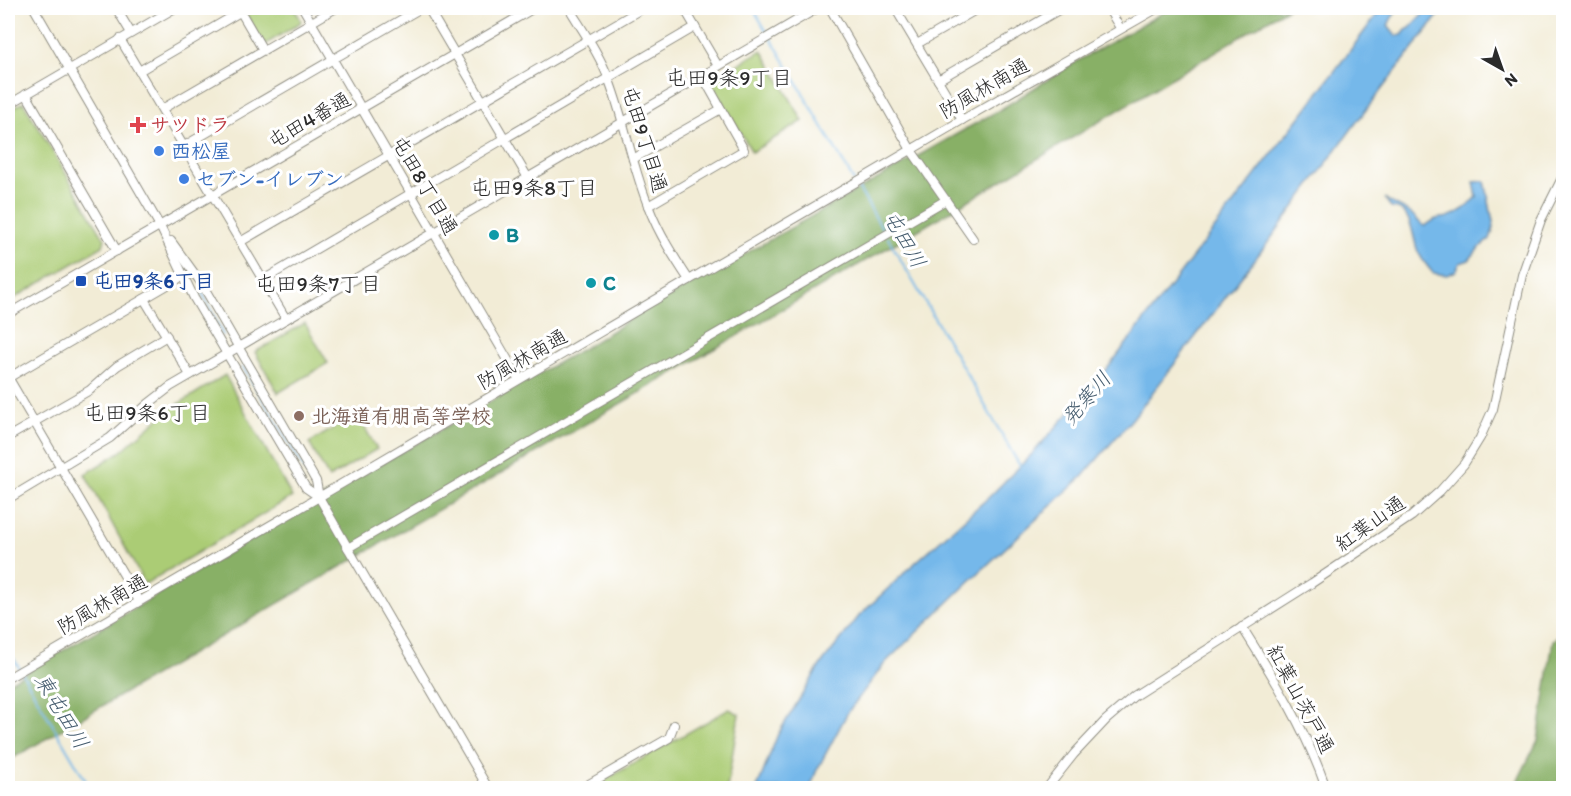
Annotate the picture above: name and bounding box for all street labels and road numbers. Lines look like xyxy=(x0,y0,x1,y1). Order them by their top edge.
street label: 防風林南通 xyxy=(935,53,1033,123)
street label: 屯田9丁目通 xyxy=(617,83,673,195)
street label: 屯田4番通 xyxy=(263,87,355,153)
street label: 屯田8丁目通 xyxy=(387,131,463,239)
street label: 防風林南通 xyxy=(473,324,571,394)
street label: 紅葉山通 xyxy=(1330,490,1410,556)
street label: 防風林南通 xyxy=(53,569,151,639)
street label: 紅葉山茨戸通 xyxy=(1262,640,1340,758)

